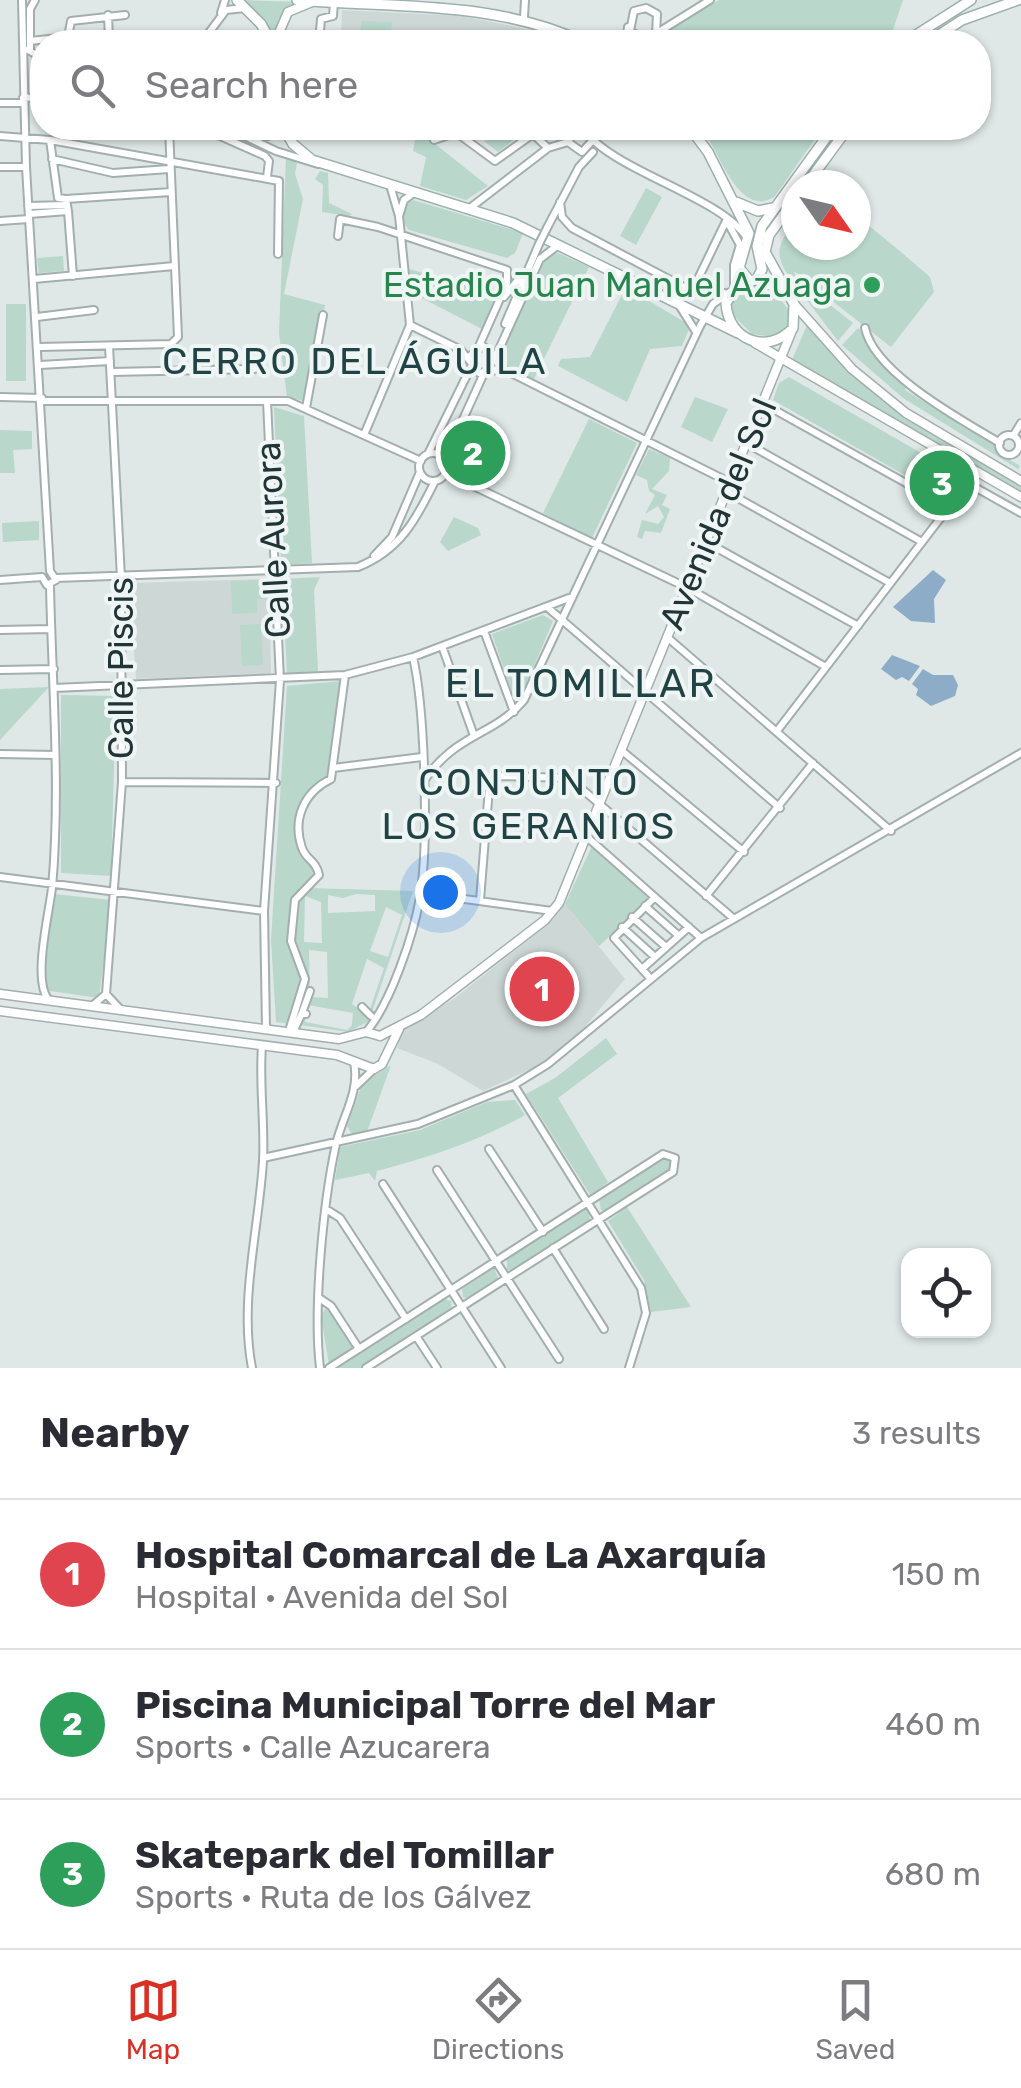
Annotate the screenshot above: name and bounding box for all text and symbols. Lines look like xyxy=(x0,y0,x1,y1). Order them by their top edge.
search box xyxy=(30,30,991,140)
icon: search xyxy=(65,58,120,113)
text: Search here xyxy=(145,62,358,108)
north arrow xyxy=(781,170,871,260)
place label: Estadio Juan Manuel Azuaga xyxy=(383,264,852,306)
marker: Estadio Juan Manuel Azuaga xyxy=(861,274,883,296)
district label: CERRO DEL ÁGUILA xyxy=(162,338,548,384)
street label: Avenida del Sol xyxy=(650,392,786,636)
pin: 2 xyxy=(440,416,506,490)
street label: Calle Aurora xyxy=(247,441,299,639)
pin: 3 xyxy=(910,446,974,520)
street label: Calle Piscis xyxy=(100,577,142,759)
district label: EL TOMILLAR xyxy=(445,660,717,707)
district label: CONJUNTO LOS GERANIOS xyxy=(381,759,677,849)
your location xyxy=(415,867,466,918)
pin: 1 xyxy=(510,952,574,1026)
map controls xyxy=(901,1248,991,1338)
button: locate xyxy=(901,1248,991,1338)
text: Nearby xyxy=(40,1408,190,1458)
text: 3 results xyxy=(852,1414,981,1452)
text: Hospital Comarcal de La Axarquía xyxy=(135,1532,767,1578)
text: 1 xyxy=(65,1555,80,1593)
text: 150 m xyxy=(892,1555,981,1593)
text: Hospital · Avenida del Sol xyxy=(135,1578,509,1616)
text: Piscina Municipal Torre del Mar xyxy=(135,1682,715,1728)
text: 2 xyxy=(62,1705,83,1743)
text: 460 m xyxy=(885,1705,981,1743)
text: Sports · Calle Azucarera xyxy=(135,1728,491,1766)
text: Skatepark del Tomillar xyxy=(135,1832,554,1878)
text: 3 xyxy=(62,1855,83,1893)
text: 680 m xyxy=(885,1855,981,1893)
text: Sports · Ruta de los Gálvez xyxy=(135,1878,531,1916)
tab: Map xyxy=(126,1973,181,2066)
tab: Directions xyxy=(432,1973,564,2066)
tab: Saved xyxy=(815,1973,895,2066)

